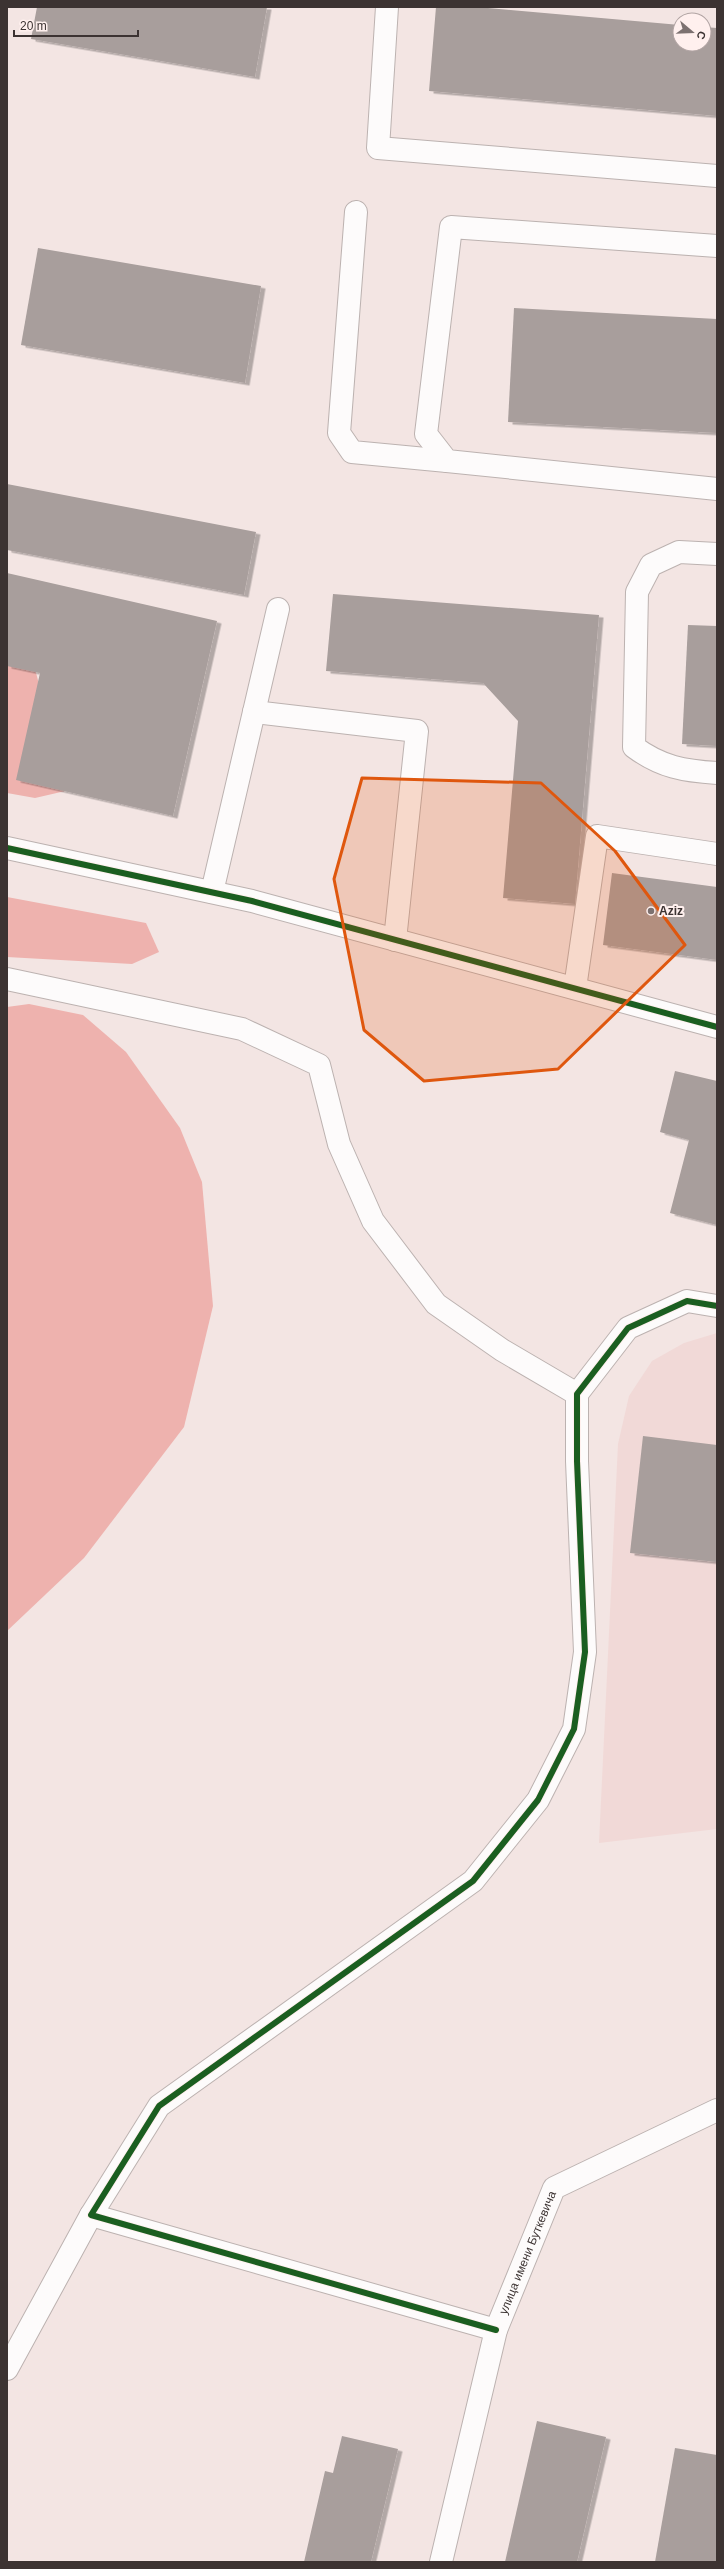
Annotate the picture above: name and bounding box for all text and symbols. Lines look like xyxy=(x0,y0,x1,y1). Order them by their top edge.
scale bar xyxy=(14,12,138,38)
north arrow xyxy=(672,12,712,52)
text: 20 m xyxy=(20,19,47,33)
text: С xyxy=(694,30,708,41)
place label: Aziz xyxy=(659,904,683,918)
marker: Aziz xyxy=(646,906,656,916)
street label: улица имени Буткевича xyxy=(496,2189,559,2316)

